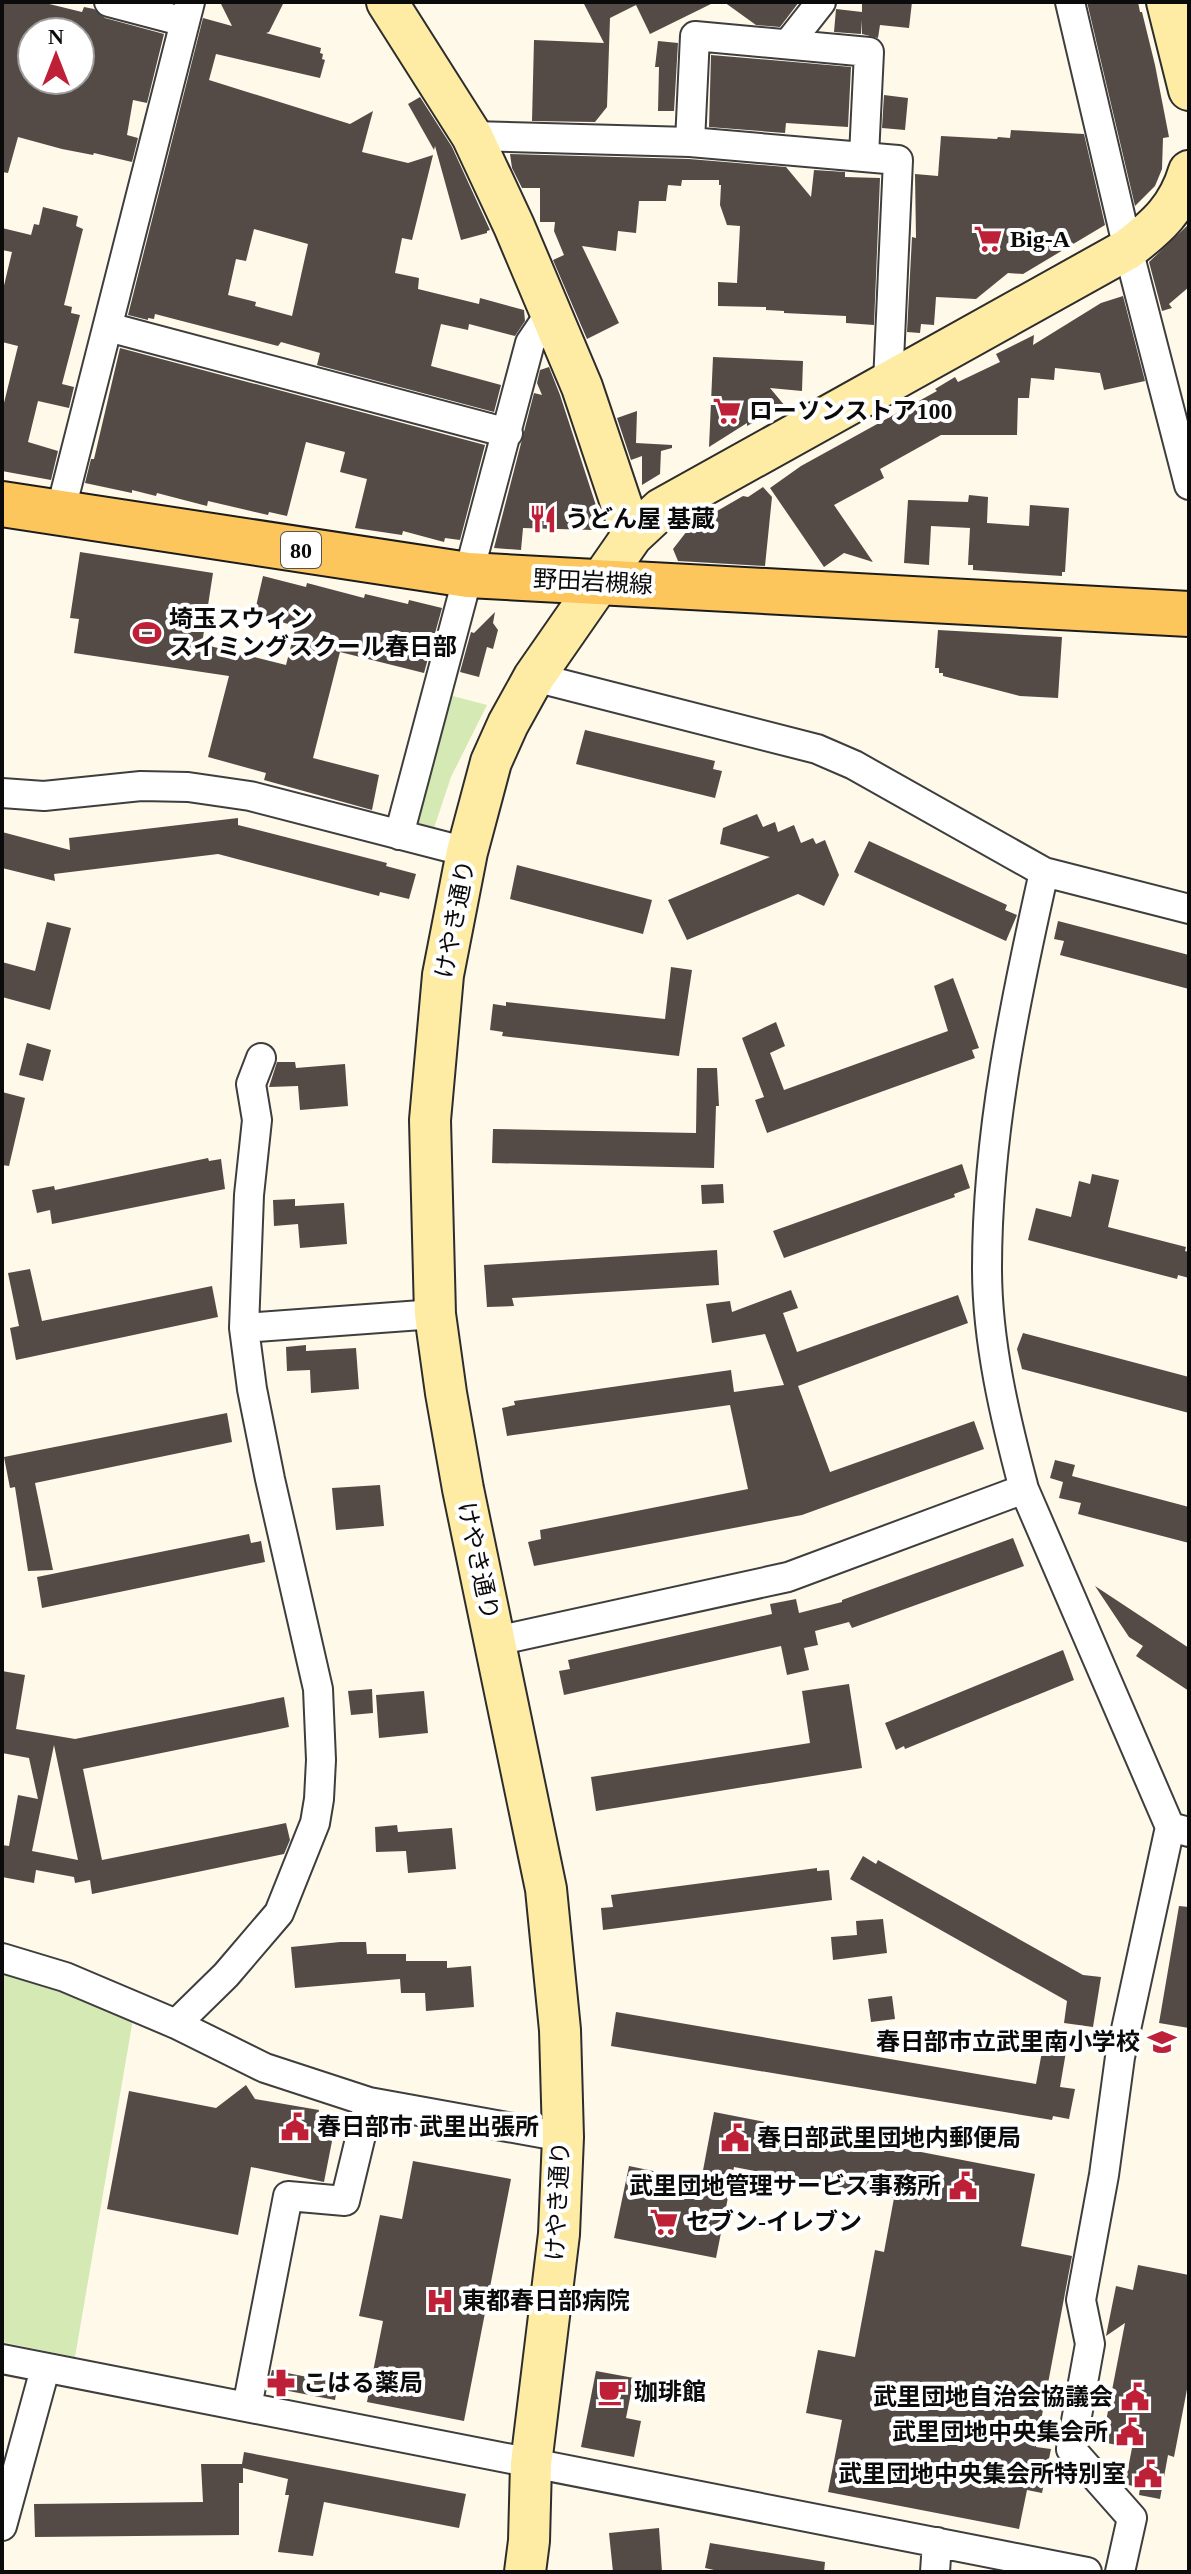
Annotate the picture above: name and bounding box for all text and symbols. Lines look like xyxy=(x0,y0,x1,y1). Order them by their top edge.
north arrow xyxy=(16,16,96,96)
text: N xyxy=(48,24,64,49)
supermarket icon: Big-A xyxy=(973,224,1003,254)
place label: Big-A xyxy=(1010,226,1071,252)
supermarket icon: ローソンストア100 xyxy=(712,396,742,426)
place label: ローソンストア100 xyxy=(749,398,953,424)
restaurant icon: うどん屋 基蔵 xyxy=(528,504,558,534)
place label: うどん屋 基蔵 xyxy=(565,506,715,532)
road number: 80 xyxy=(281,532,321,568)
street label: 野田岩槻線 xyxy=(532,566,654,598)
place label: 埼玉スウィン スイミングスクール春日部 xyxy=(169,606,457,660)
sports icon: 埼玉スウィン スイミングスクール春日部 xyxy=(132,618,162,648)
street label: けやき通り xyxy=(431,858,479,980)
street label: けやき通り xyxy=(453,1500,503,1622)
school or university icon: 春日部市立武里南小学校 xyxy=(1147,2027,1177,2057)
place label: 春日部市立武里南小学校 xyxy=(876,2029,1140,2055)
public building icon: 春日部市 武里出張所 xyxy=(280,2112,310,2142)
place label: 春日部市 武里出張所 xyxy=(317,2114,539,2140)
public building icon: 春日部武里団地内郵便局 xyxy=(720,2123,750,2153)
place label: 春日部武里団地内郵便局 xyxy=(757,2125,1021,2151)
street label: けやき通り xyxy=(542,2140,574,2262)
public building icon: 武里団地管理サービス事務所 xyxy=(948,2171,978,2201)
place label: 武里団地管理サービス事務所 xyxy=(629,2173,941,2199)
supermarket icon: セブン-イレブン xyxy=(649,2207,679,2237)
place label: セブン-イレブン xyxy=(686,2209,862,2235)
hospital icon: 東都春日部病院 xyxy=(425,2286,455,2316)
place label: 東都春日部病院 xyxy=(462,2288,630,2314)
pharmacy icon: こはる薬局 xyxy=(266,2368,296,2398)
place label: こはる薬局 xyxy=(303,2370,423,2396)
cafe icon: 珈琲館 xyxy=(597,2377,627,2407)
place label: 珈琲館 xyxy=(634,2379,706,2405)
public building icon: 武里団地自治会協議会 xyxy=(1120,2382,1150,2412)
place label: 武里団地自治会協議会 xyxy=(873,2384,1113,2410)
public building icon: 武里団地中央集会所 xyxy=(1115,2417,1145,2447)
place label: 武里団地中央集会所 xyxy=(892,2419,1108,2445)
public building icon: 武里団地中央集会所特別室 xyxy=(1133,2459,1163,2489)
place label: 武里団地中央集会所特別室 xyxy=(838,2461,1126,2487)

